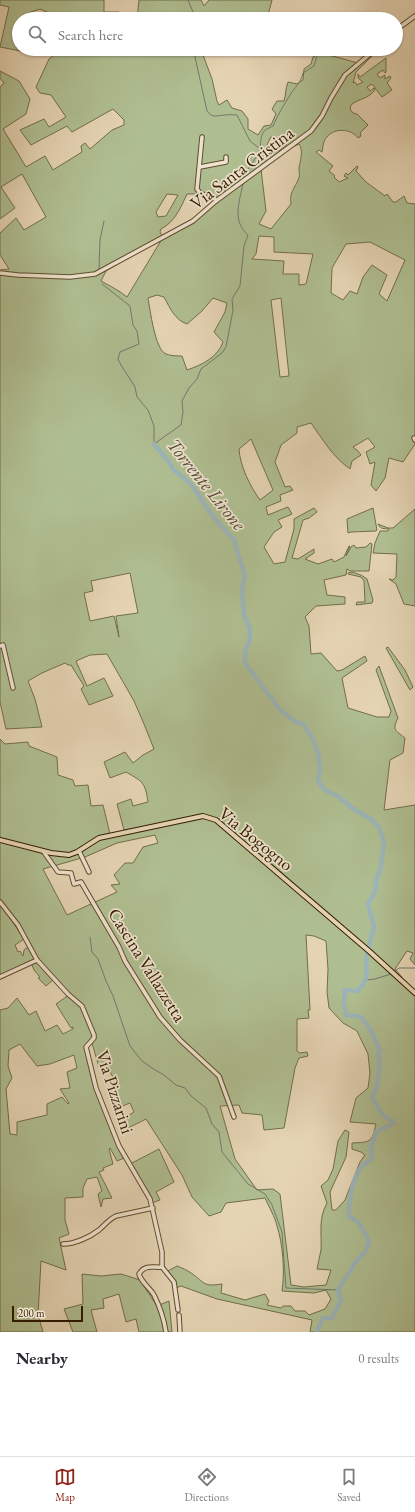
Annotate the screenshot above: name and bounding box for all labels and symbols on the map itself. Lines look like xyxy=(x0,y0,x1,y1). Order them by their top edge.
street label: Via Santa Cristina xyxy=(185,121,299,214)
water label: Torrente Lirone xyxy=(162,433,252,536)
street label: Via Bogogno xyxy=(214,802,298,876)
street label: Cascina Vallazzetta xyxy=(103,904,192,1027)
street label: Via Pizzarini xyxy=(91,1047,140,1137)
scale bar xyxy=(12,1304,83,1323)

